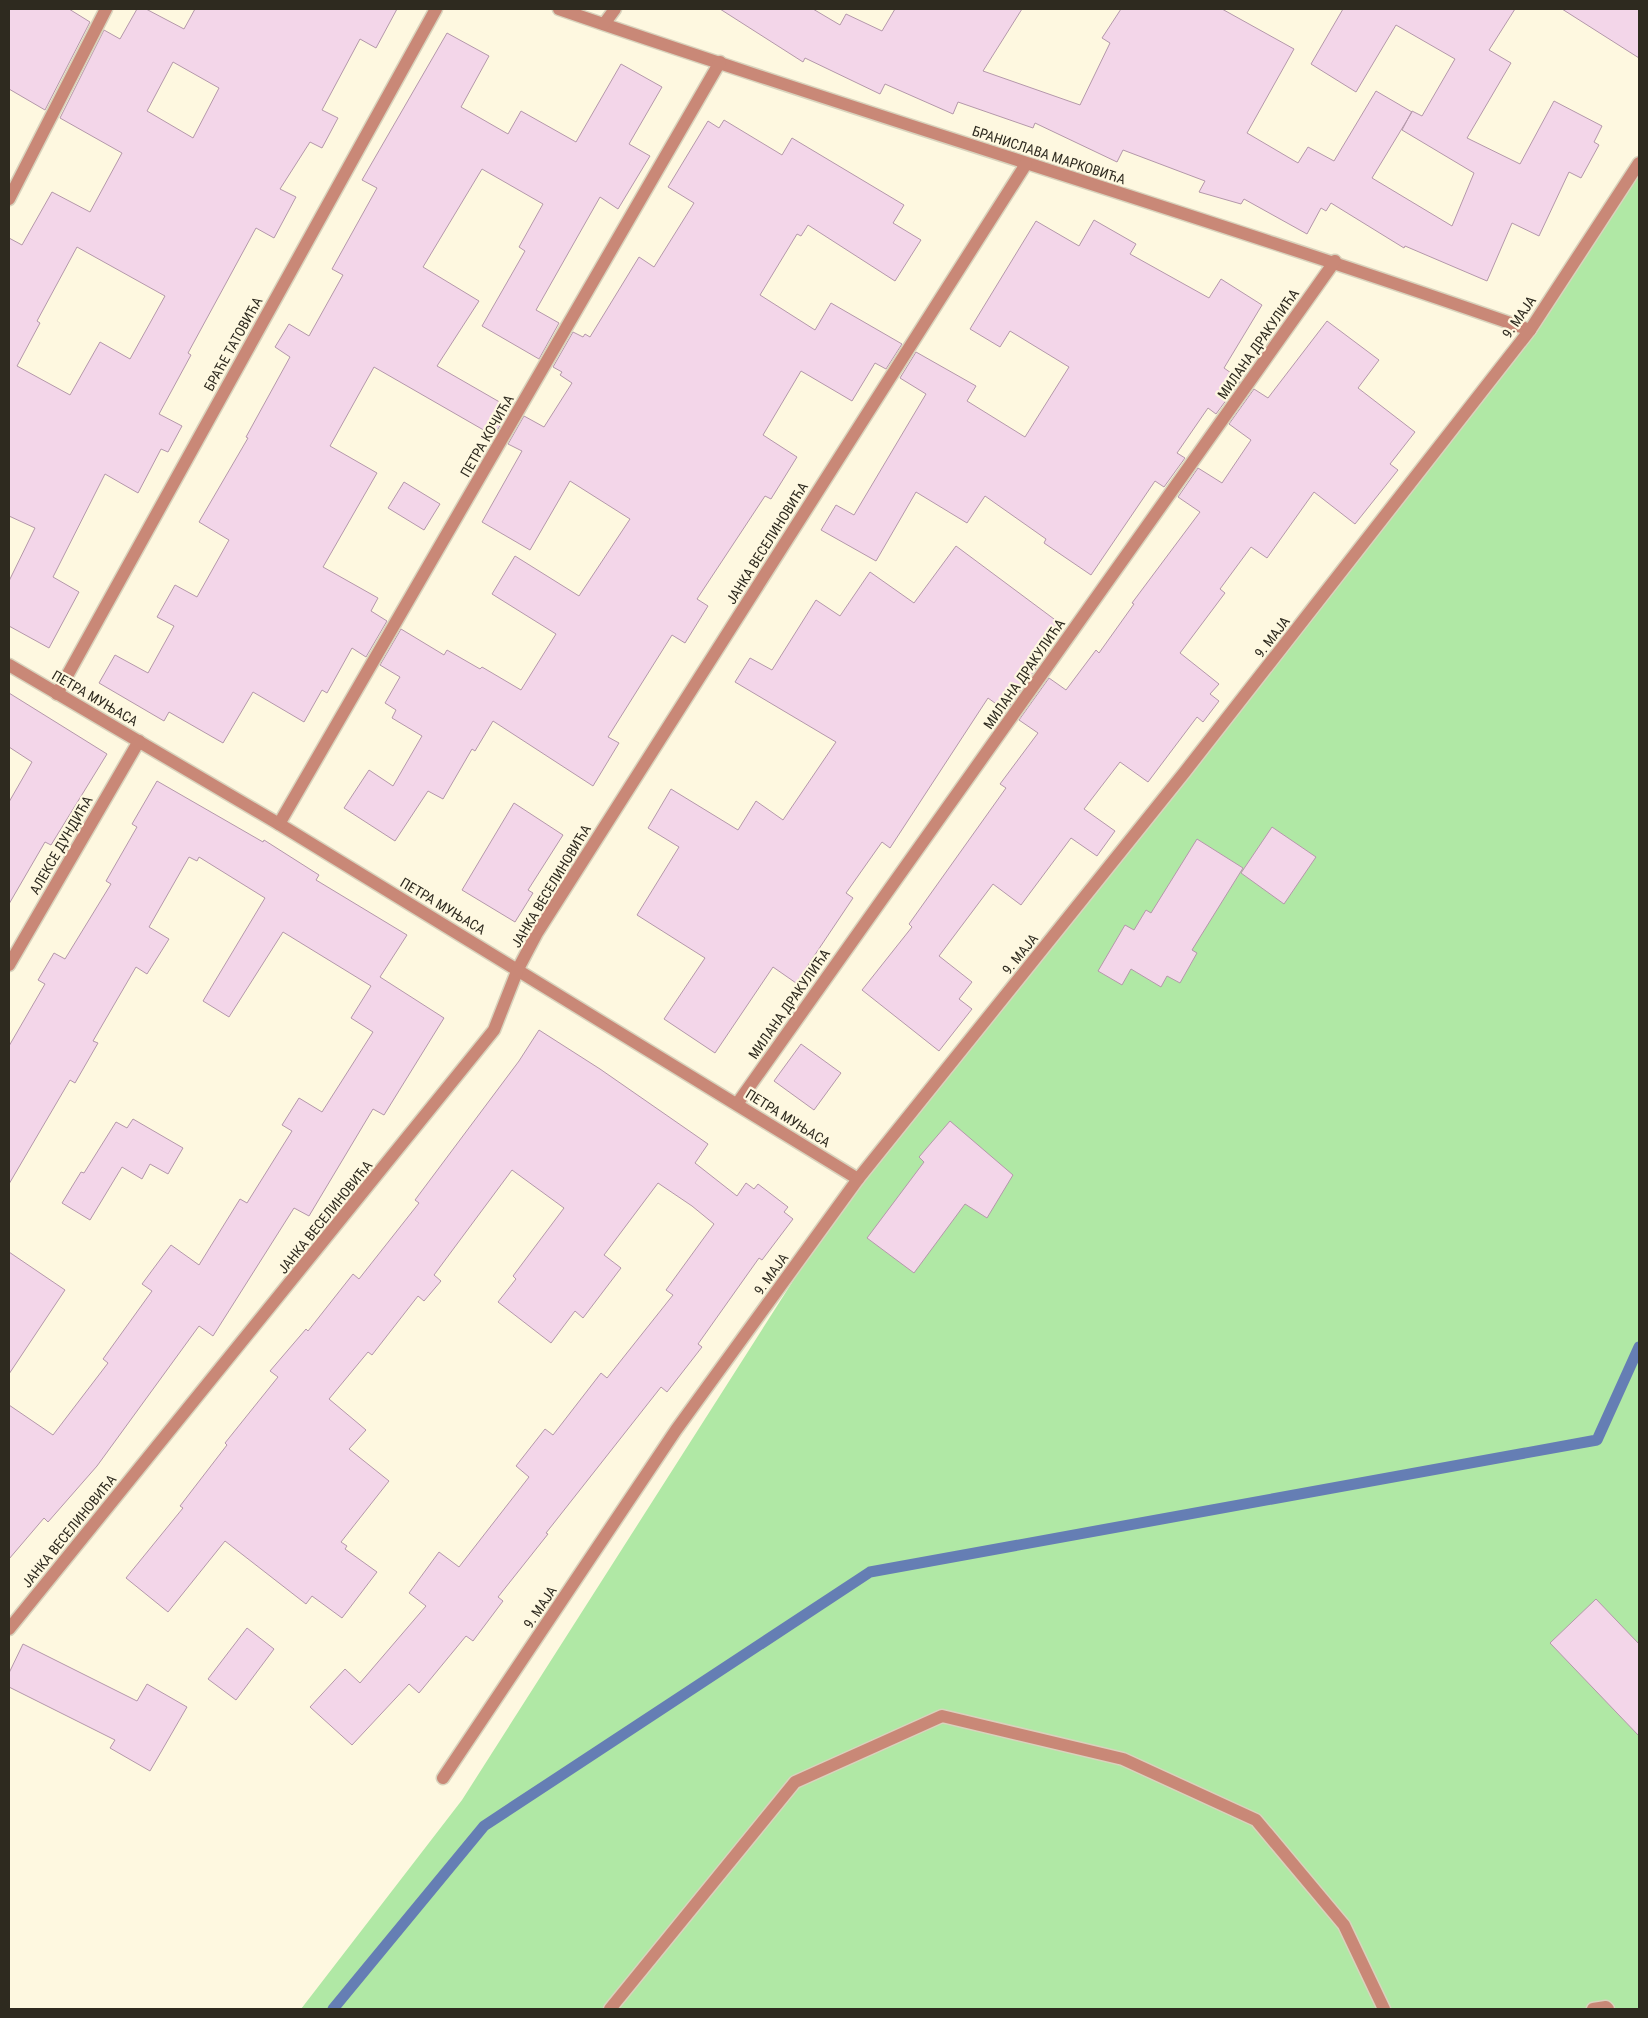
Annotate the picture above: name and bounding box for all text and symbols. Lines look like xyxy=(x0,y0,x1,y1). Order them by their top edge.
street label: БРАНИСЛАВА МАРКОВИЋА xyxy=(970,123,1128,187)
street label: МИЛАНА ДРАКУЛИЋА xyxy=(1214,286,1302,402)
street label: 9. МАЈА xyxy=(1499,293,1539,341)
street label: БРАЋЕ ТАТОВИЋА xyxy=(201,294,265,394)
street label: ПЕТРА КОЧИЋА xyxy=(457,392,517,480)
street label: ЈАНКА ВЕСЕЛИНОВИЋА xyxy=(723,479,811,607)
street label: 9. МАЈА xyxy=(1251,613,1293,661)
street label: МИЛАНА ДРАКУЛИЋА xyxy=(980,616,1068,732)
street label: ПЕТРА МУЊАСА xyxy=(49,667,141,729)
street label: АЛЕКСЕ ДУНДИЋА xyxy=(26,793,96,897)
street label: ЈАНКА ВЕСЕЛИНОВИЋА xyxy=(508,822,594,950)
street label: ПЕТРА МУЊАСА xyxy=(398,874,488,938)
street label: 9. МАЈА xyxy=(999,931,1041,977)
street label: МИЛАНА ДРАКУЛИЋА xyxy=(745,946,833,1062)
street label: ПЕТРА МУЊАСА xyxy=(743,1086,833,1150)
street label: ЈАНКА ВЕСЕЛИНОВИЋА xyxy=(275,1157,375,1277)
street label: 9. МАЈА xyxy=(751,1250,791,1298)
street label: ЈАНКА ВЕСЕЛИНОВИЋА xyxy=(19,1471,119,1591)
street label: 9. МАЈА xyxy=(520,1583,560,1631)

